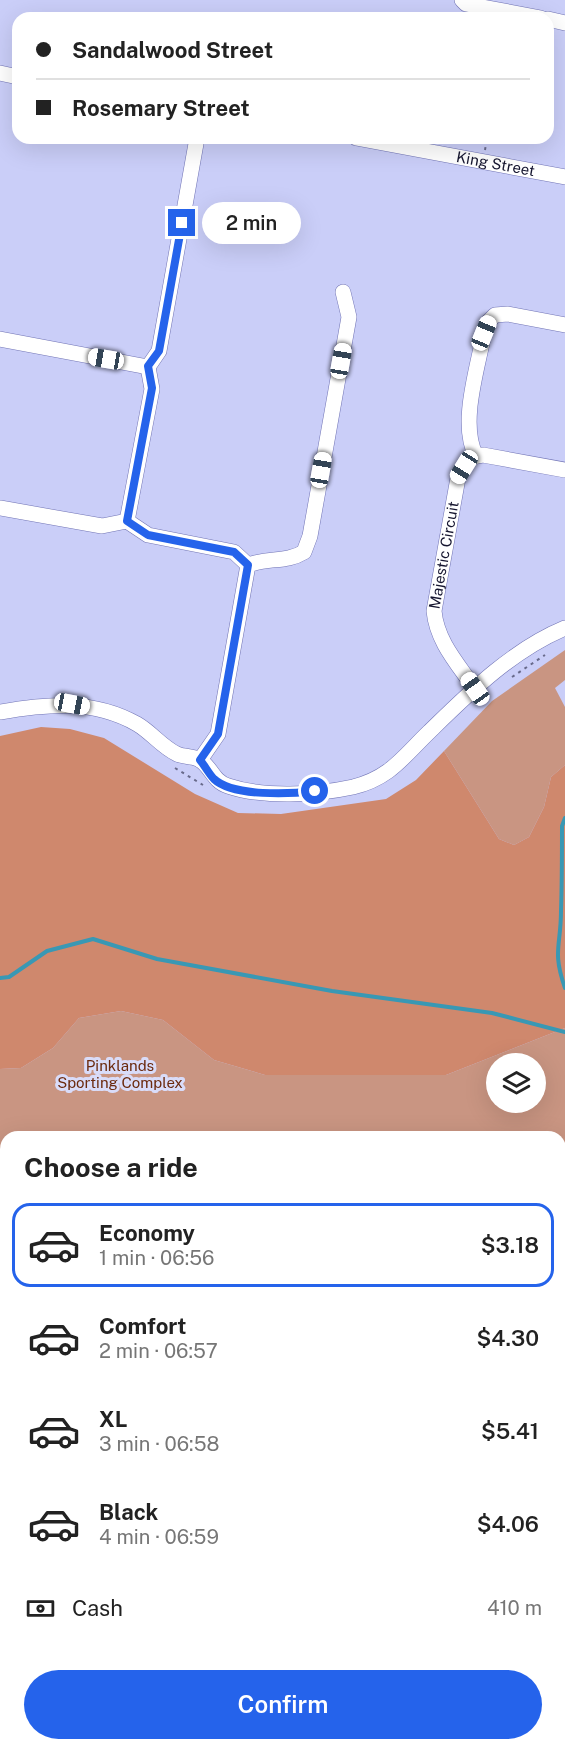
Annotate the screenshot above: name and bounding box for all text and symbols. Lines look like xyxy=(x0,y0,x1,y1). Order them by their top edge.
text: Sandalwood Street xyxy=(72,37,273,63)
text: Rosemary Street xyxy=(72,95,250,121)
street label: King Street xyxy=(455,148,537,179)
callout: 2 min xyxy=(203,202,302,244)
route end xyxy=(168,209,195,236)
text: 2 min xyxy=(226,211,277,235)
car xyxy=(469,313,499,353)
car xyxy=(329,342,353,380)
car xyxy=(87,347,125,371)
car xyxy=(447,447,481,487)
car xyxy=(309,451,333,489)
street label: Majestic Circuit xyxy=(426,500,462,610)
car xyxy=(457,669,493,709)
car xyxy=(53,692,91,716)
route start xyxy=(301,777,328,804)
map controls xyxy=(486,1053,546,1113)
button: layers xyxy=(486,1053,546,1113)
park label: Pinklands Sporting Complex xyxy=(57,1057,183,1091)
text: Choose a ride xyxy=(24,1151,198,1183)
icon: car xyxy=(27,1218,81,1272)
text: Economy xyxy=(99,1220,195,1246)
text: $3.18 xyxy=(481,1232,539,1258)
text: 1 min · 06:56 xyxy=(99,1246,214,1270)
icon: car xyxy=(27,1311,81,1365)
text: Comfort xyxy=(99,1313,186,1339)
text: $4.30 xyxy=(477,1325,539,1351)
text: 2 min · 06:57 xyxy=(99,1339,218,1363)
icon: car xyxy=(27,1404,81,1458)
text: XL xyxy=(99,1406,127,1432)
text: $5.41 xyxy=(481,1418,539,1444)
text: 3 min · 06:58 xyxy=(99,1432,219,1456)
icon: car xyxy=(27,1497,81,1551)
text: Black xyxy=(99,1499,158,1525)
text: $4.06 xyxy=(477,1511,539,1537)
text: 4 min · 06:59 xyxy=(99,1525,219,1549)
icon: cash xyxy=(24,1592,57,1625)
text: Cash xyxy=(72,1595,123,1621)
text: 410 m xyxy=(487,1596,542,1620)
button: Confirm xyxy=(24,1670,542,1739)

